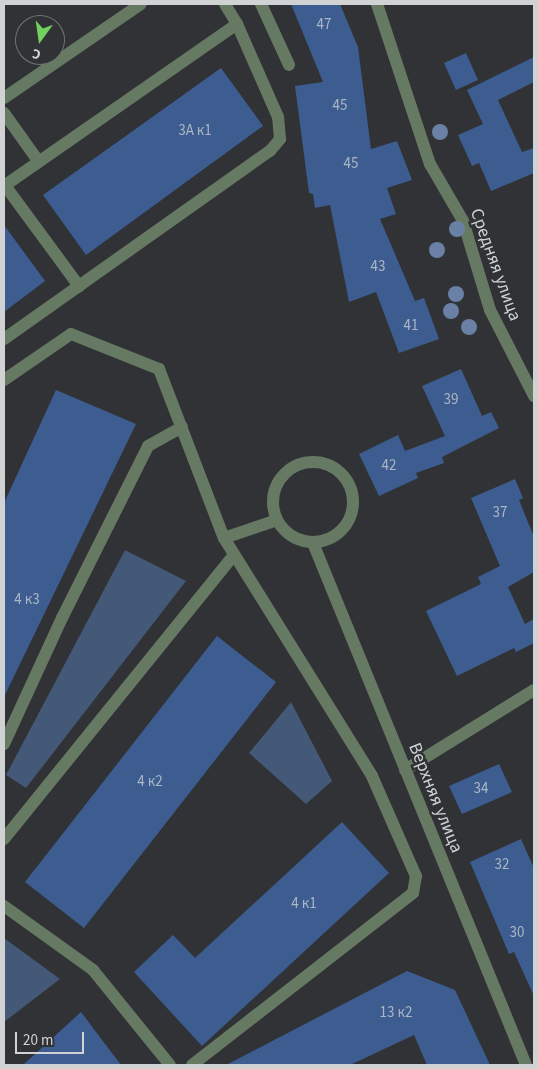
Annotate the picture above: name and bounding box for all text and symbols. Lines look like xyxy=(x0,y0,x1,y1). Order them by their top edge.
north arrow xyxy=(15,15,65,65)
house number: 47 xyxy=(317,16,331,34)
text: С xyxy=(30,43,43,64)
house number: 45 xyxy=(333,97,347,115)
house number: 3А к1 xyxy=(178,122,212,140)
house number: 45 xyxy=(344,155,358,173)
street label: Средняя улица xyxy=(465,206,525,324)
house number: 43 xyxy=(371,258,385,276)
house number: 41 xyxy=(404,317,418,335)
house number: 39 xyxy=(444,391,458,409)
house number: 42 xyxy=(382,457,396,475)
house number: 37 xyxy=(493,504,507,522)
house number: 4 к3 xyxy=(14,591,40,609)
street label: Верхняя улица xyxy=(403,740,467,856)
house number: 4 к2 xyxy=(137,773,163,791)
house number: 34 xyxy=(474,780,488,798)
house number: 32 xyxy=(495,856,509,874)
house number: 4 к1 xyxy=(291,895,317,913)
house number: 30 xyxy=(510,924,524,942)
house number: 13 к2 xyxy=(380,1004,412,1022)
scale bar xyxy=(18,1022,86,1054)
text: 20 m xyxy=(23,1030,53,1051)

